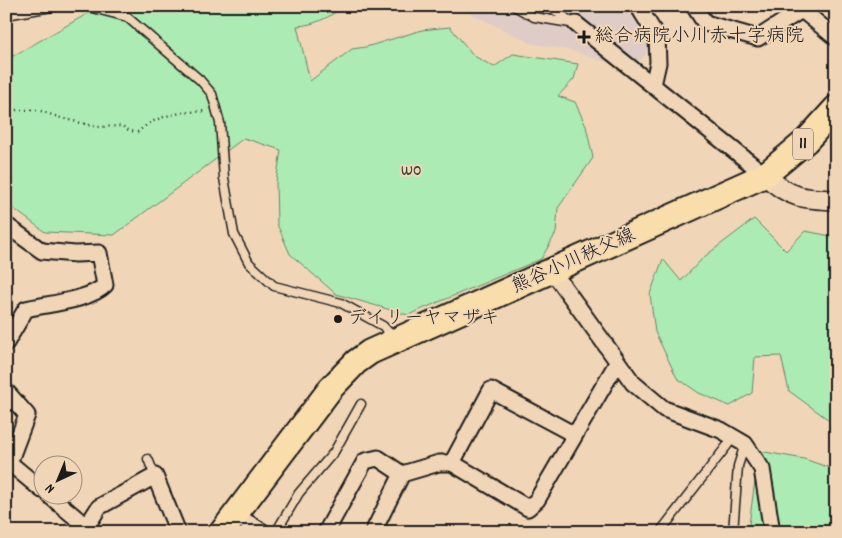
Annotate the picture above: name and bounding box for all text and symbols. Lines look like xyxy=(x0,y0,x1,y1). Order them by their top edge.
place label: 総合病院小川赤十字病院 xyxy=(595,24,804,51)
marker: 総合病院小川赤十字病院 xyxy=(577,30,591,44)
road number: 11 xyxy=(793,128,813,160)
park label: wo xyxy=(401,158,421,185)
street label: 熊谷小川秩父線 xyxy=(508,223,640,301)
place label: デイリーヤマザキ xyxy=(348,306,499,333)
marker: デイリーヤマザキ xyxy=(332,313,344,325)
north arrow xyxy=(32,456,82,506)
text: N xyxy=(41,478,60,498)

